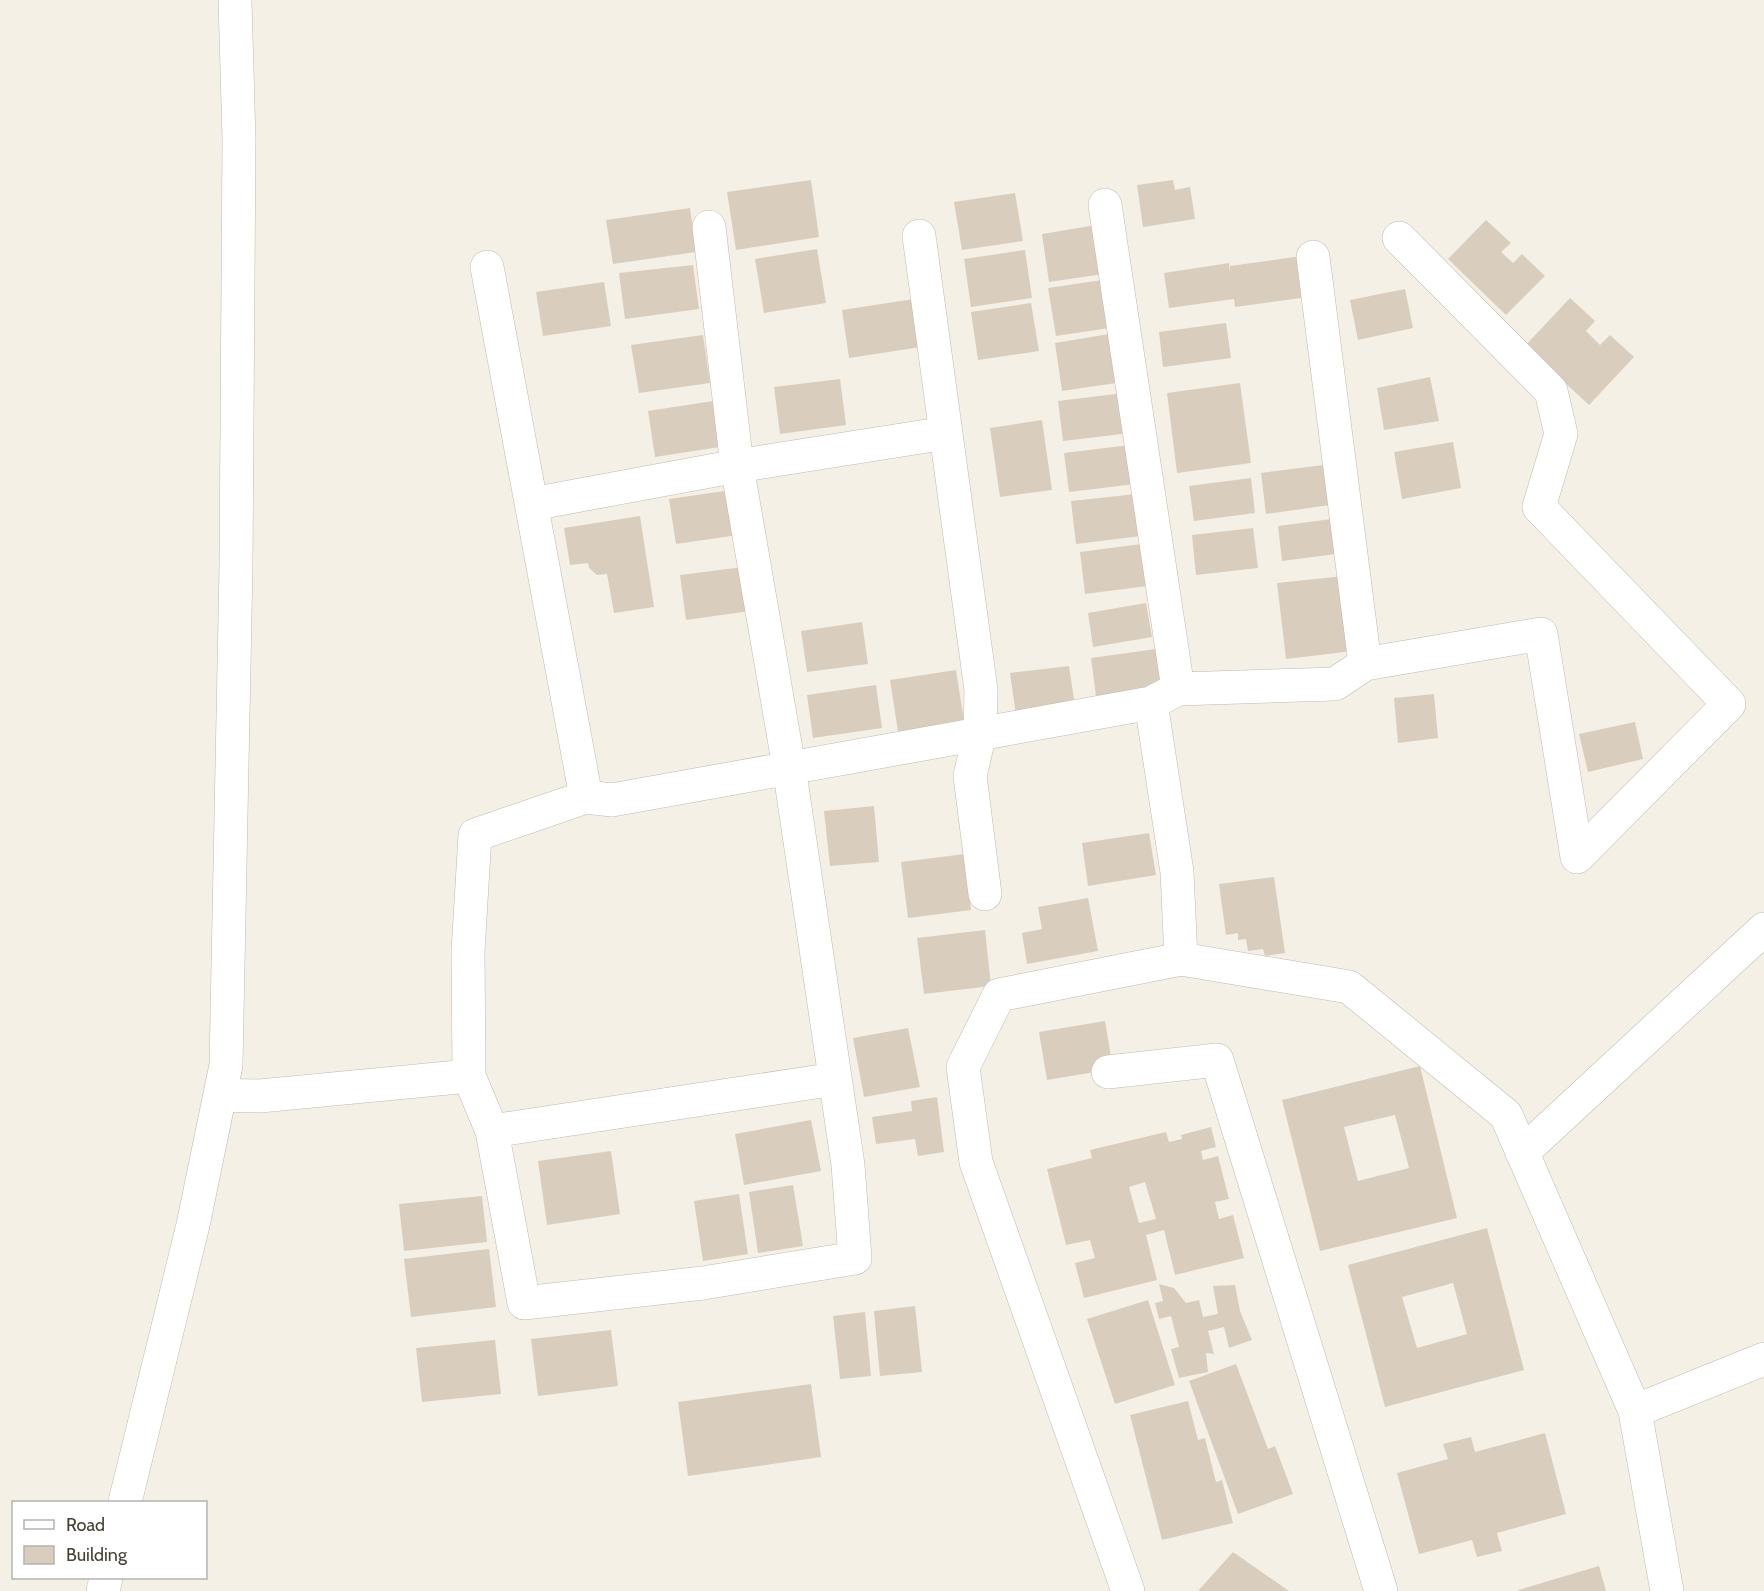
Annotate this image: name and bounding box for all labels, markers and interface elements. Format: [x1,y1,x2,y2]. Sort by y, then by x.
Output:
legend [12,1501,207,1579]
text: Road [66,1514,105,1536]
text: Building [66,1544,128,1566]

